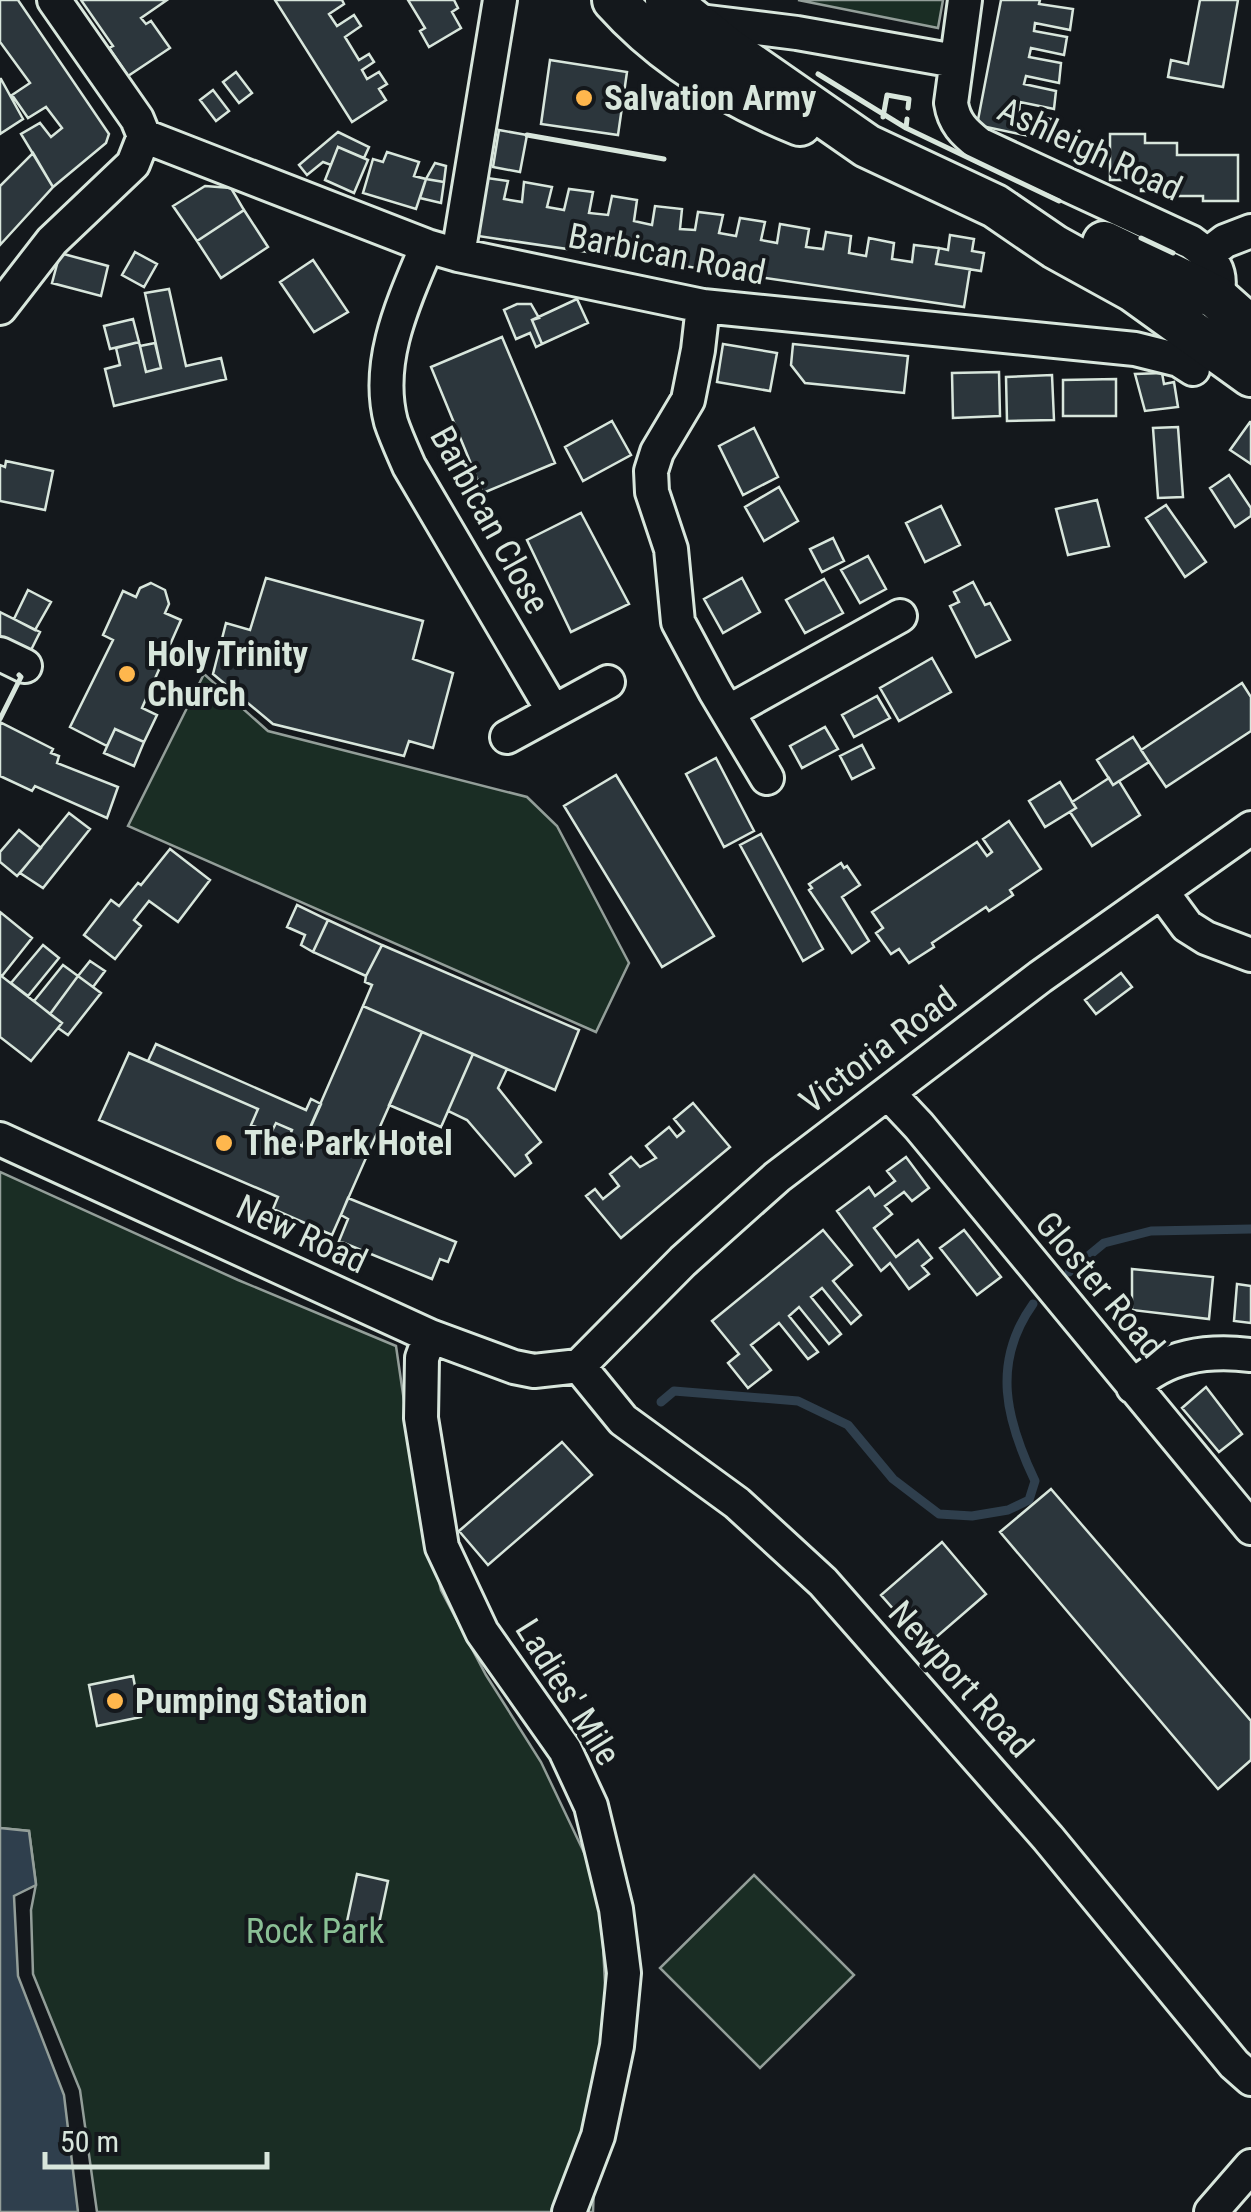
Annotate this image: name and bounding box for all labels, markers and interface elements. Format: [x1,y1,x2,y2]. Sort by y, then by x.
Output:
place label: Salvation Army [604,78,817,119]
marker: Salvation Army [573,87,595,109]
street label: Ashleigh Road [991,89,1188,210]
street label: Barbican Road [565,215,769,294]
street label: Barbican Close [421,420,558,621]
place label: Holy Trinity Church [147,634,308,715]
marker: Holy Trinity Church [116,663,138,685]
street label: Victoria Road [792,978,965,1122]
place label: The Park Hotel [244,1123,453,1164]
marker: The Park Hotel [213,1132,235,1154]
street label: New Road [230,1186,374,1282]
street label: Gloster Road [1027,1204,1173,1367]
street label: Newport Road [880,1593,1041,1766]
street label: Ladies' Mile [507,1612,628,1773]
place label: Pumping Station [135,1681,367,1722]
marker: Pumping Station [104,1690,126,1712]
park label: Rock Park [246,1911,384,1952]
scale bar [45,2107,268,2169]
text: 50 m [60,2124,119,2159]

